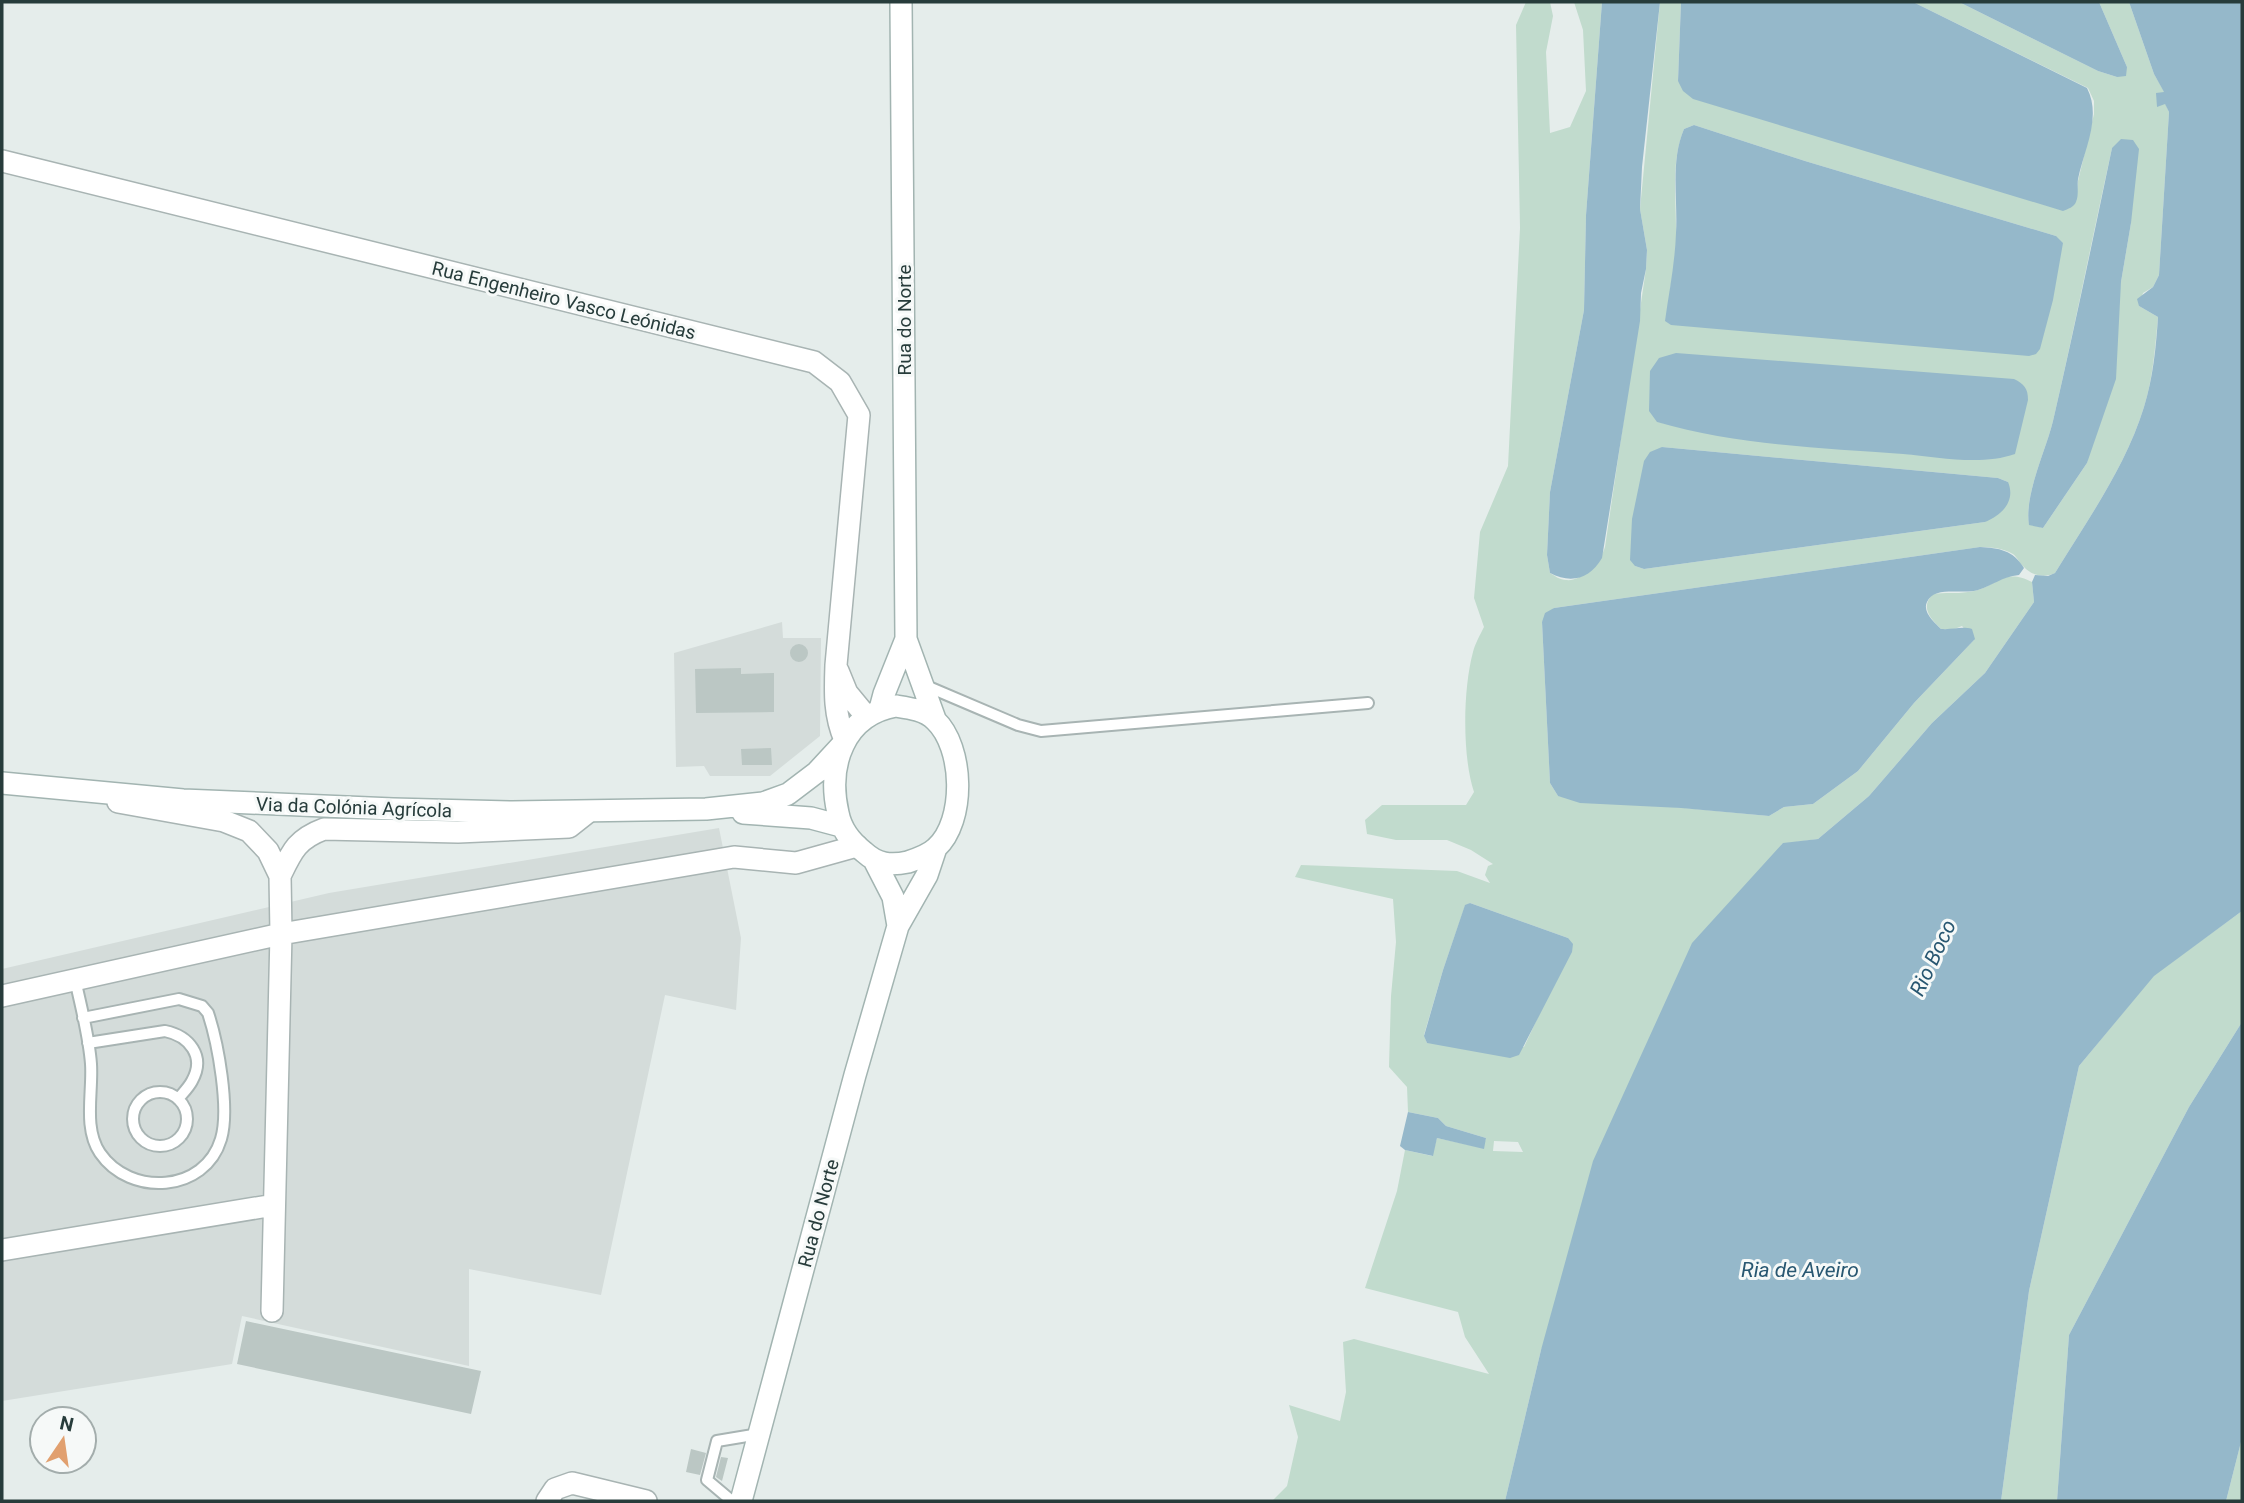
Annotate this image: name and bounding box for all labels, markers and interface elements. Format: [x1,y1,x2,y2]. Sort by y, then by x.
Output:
street label: Rua Engenheiro Vasco Leónidas [430,257,698,344]
street label: Rua do Norte [893,264,916,376]
street label: Via da Colónia Agrícola [255,793,452,822]
water label: Rio Boco [1905,916,1961,1000]
street label: Rua do Norte [793,1157,844,1270]
water label: Ria de Aveiro [1741,1258,1859,1282]
north arrow [28,1405,98,1475]
text: N [58,1411,76,1437]

